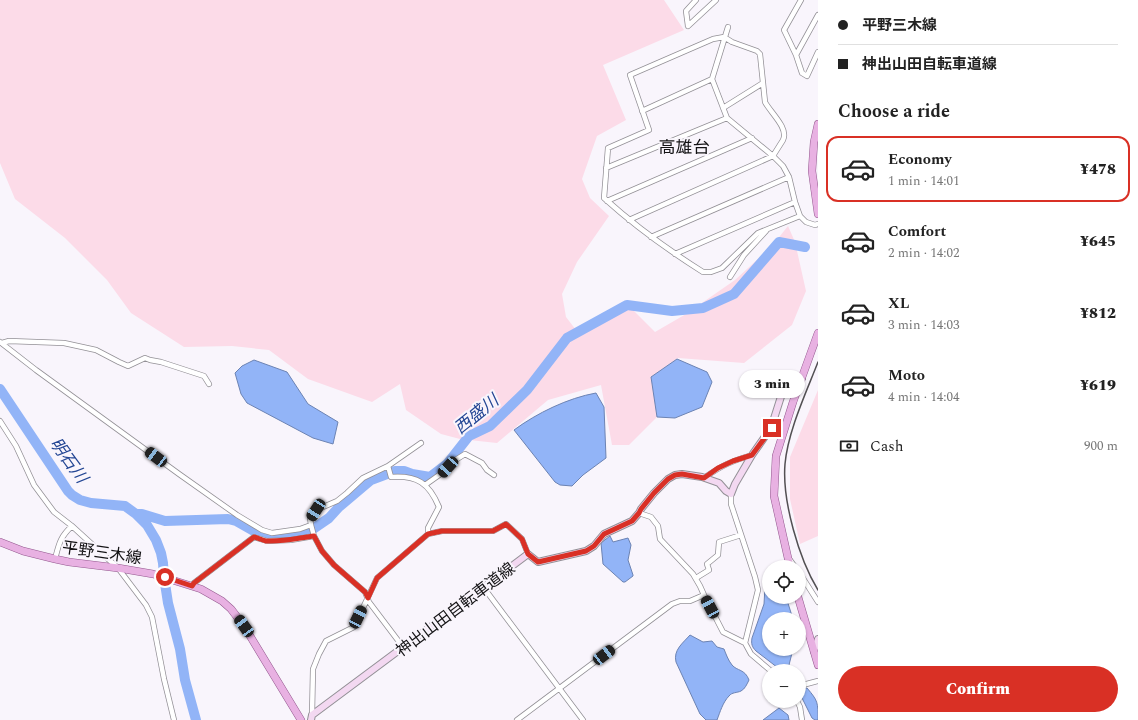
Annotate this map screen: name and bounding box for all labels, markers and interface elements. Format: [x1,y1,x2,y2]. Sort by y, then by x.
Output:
text: 平野三木線 [862,14,937,37]
text: 神出山田自転車道線 [862,53,997,76]
text: Choose a ride [838,98,950,125]
district label: 高雄台 [659,135,710,161]
text: Economy [888,148,952,171]
icon: car [840,151,876,187]
text: ¥478 [1080,158,1116,181]
text: 1 min · 14:01 [888,171,960,191]
text: Comfort [888,220,946,243]
icon: car [840,223,876,259]
text: ¥645 [1080,230,1116,253]
text: 2 min · 14:02 [888,243,960,263]
text: XL [888,292,909,315]
icon: car [840,295,876,331]
text: ¥812 [1080,302,1116,325]
text: 3 min · 14:03 [888,315,960,335]
text: Moto [888,364,925,387]
icon: car [840,367,876,403]
callout: 3 min [739,370,805,398]
text: 3 min [754,374,790,394]
text: ¥619 [1080,374,1116,397]
water label: 西盛川 [449,387,506,441]
text: 4 min · 14:04 [888,387,960,407]
route end [763,419,781,437]
water label: 明石川 [43,432,95,490]
icon: cash [838,435,860,457]
text: Cash [870,435,903,458]
text: 900 m [1084,436,1118,456]
car [143,445,169,469]
car [436,454,460,480]
car [304,497,328,523]
street label: 平野三木線 [61,536,143,570]
street label: 神出山田自転車道線 [391,557,520,663]
map controls [762,560,806,708]
button: locate [762,560,806,604]
route start [156,568,174,586]
car [699,594,721,620]
car [347,604,369,630]
button: + [762,612,806,656]
car [232,613,256,639]
car [591,643,617,667]
button: − [762,664,806,708]
button: Confirm [838,666,1118,712]

